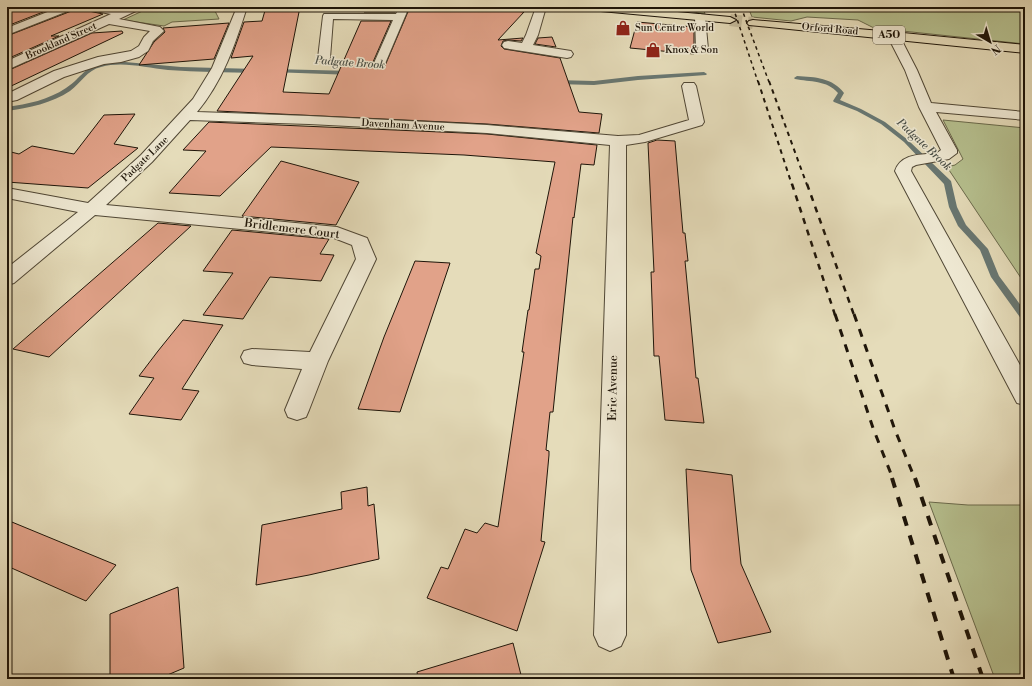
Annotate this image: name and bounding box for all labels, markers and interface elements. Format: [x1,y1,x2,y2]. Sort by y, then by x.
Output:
shop icon: Sun Centre World [614,19,632,37]
street label: Brookland Street [23,20,99,62]
street label: Orford Road [801,21,859,37]
place label: Sun Centre World [635,22,714,34]
north arrow [970,22,1010,62]
road number: A50 [873,26,905,44]
shop icon: Knox & Son [644,41,662,59]
text: N [988,41,1003,57]
place label: Knox & Son [665,44,718,56]
water label: Padgate Brook [314,54,386,72]
water label: Padgate Brook [893,115,955,174]
street label: Davenham Avenue [361,117,445,133]
street label: Padgate Lane [119,134,171,184]
street label: Bridlemere Court [242,216,341,242]
street label: Eric Avenue [605,355,621,421]

